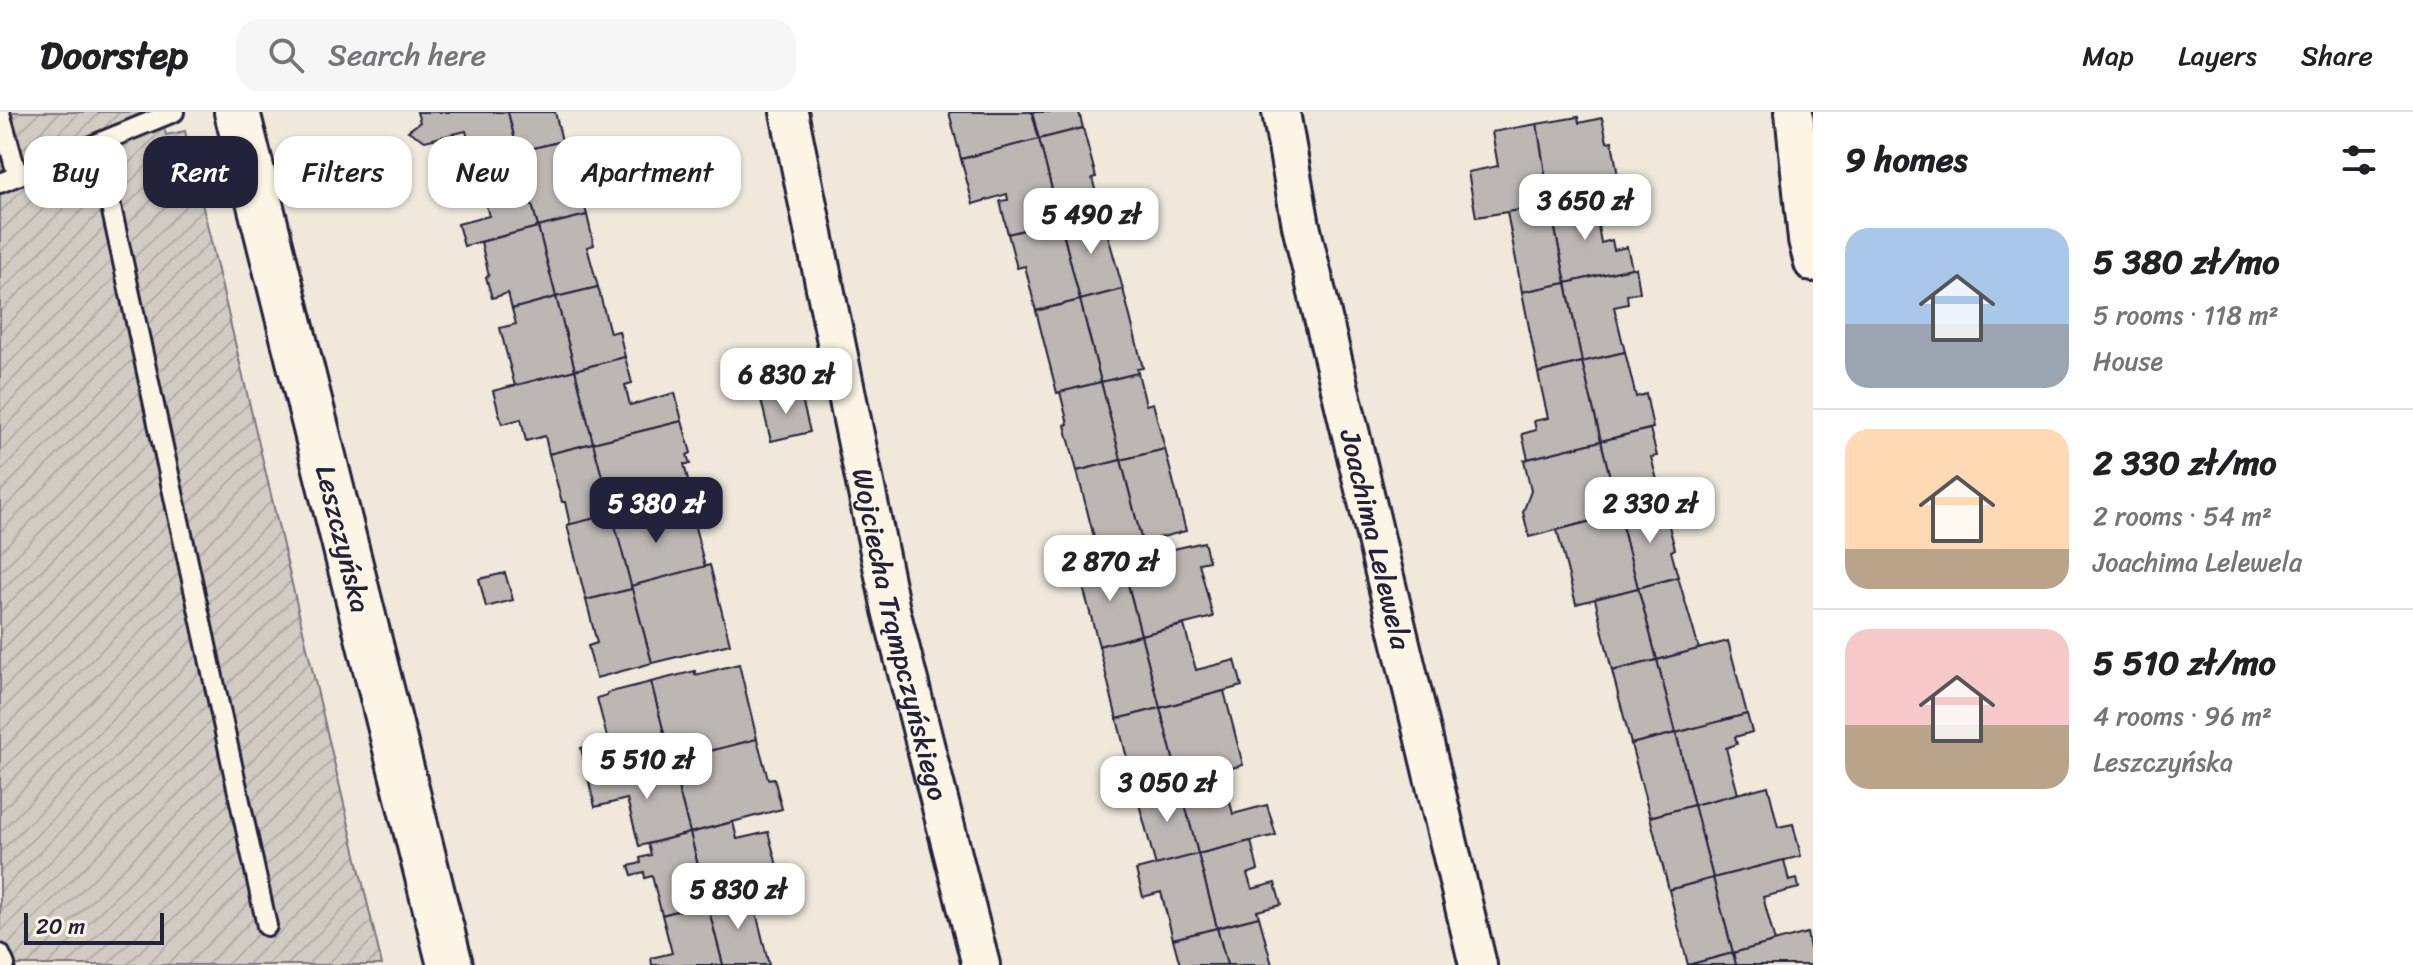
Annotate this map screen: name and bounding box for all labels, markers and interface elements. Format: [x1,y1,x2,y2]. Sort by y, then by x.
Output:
search box [236,19,796,91]
text: Doorstep [40,22,188,89]
text: Search here [328,28,486,82]
text: Map [2082,31,2134,80]
text: Layers [2178,31,2257,80]
text: Share [2301,31,2373,80]
icon: search [264,33,308,77]
text: 9 homes [1845,130,1967,190]
chip: Buy [24,136,127,208]
chip: Rent [143,136,258,208]
chip: Filters [274,136,412,208]
chip: New [428,136,537,208]
chip: Apartment [553,136,741,208]
icon: filters [2337,138,2381,182]
pin: 3 650 zł [1502,174,1668,242]
text: 3 650 zł [1537,177,1633,223]
pin: 5 490 zł [1008,188,1174,256]
text: 5 490 zł [1042,191,1140,237]
text: 5 380 zł/mo [2093,232,2280,292]
icon: home [1909,260,2005,356]
text: 5 rooms · 118 m² [2093,292,2279,338]
text: House [2093,338,2163,384]
pin: 6 830 zł [703,348,869,416]
text: 6 830 zł [738,351,834,397]
street label: Joachima Lelewela [1325,423,1426,656]
text: 2 330 zł/mo [2093,433,2277,493]
street label: Leszczyńska [301,460,385,618]
icon: home [1909,461,2005,557]
street label: Wojciecha Trąmpczyńskiego [838,464,962,806]
pin: 5 380 zł [573,477,739,545]
pin: 2 330 zł [1567,477,1733,545]
text: 5 380 zł [608,480,704,526]
text: 2 330 zł [1603,480,1697,526]
text: 2 rooms · 54 m² [2093,493,2272,539]
pin: 2 870 zł [1027,535,1193,603]
text: 2 870 zł [1062,538,1158,584]
text: Joachima Lelewela [2093,539,2302,585]
text: 5 510 zł/mo [2093,633,2276,693]
icon: home [1909,661,2005,757]
text: 4 rooms · 96 m² [2093,693,2272,739]
pin: 5 510 zł [564,733,730,801]
text: 5 510 zł [600,736,694,782]
text: Leszczyńska [2093,739,2233,785]
pin: 3 050 zł [1084,756,1250,824]
text: 3 050 zł [1118,759,1216,805]
pin: 5 830 zł [655,863,821,931]
text: 5 830 zł [690,866,786,912]
text: 20 m [36,907,85,946]
scale bar [24,909,164,945]

